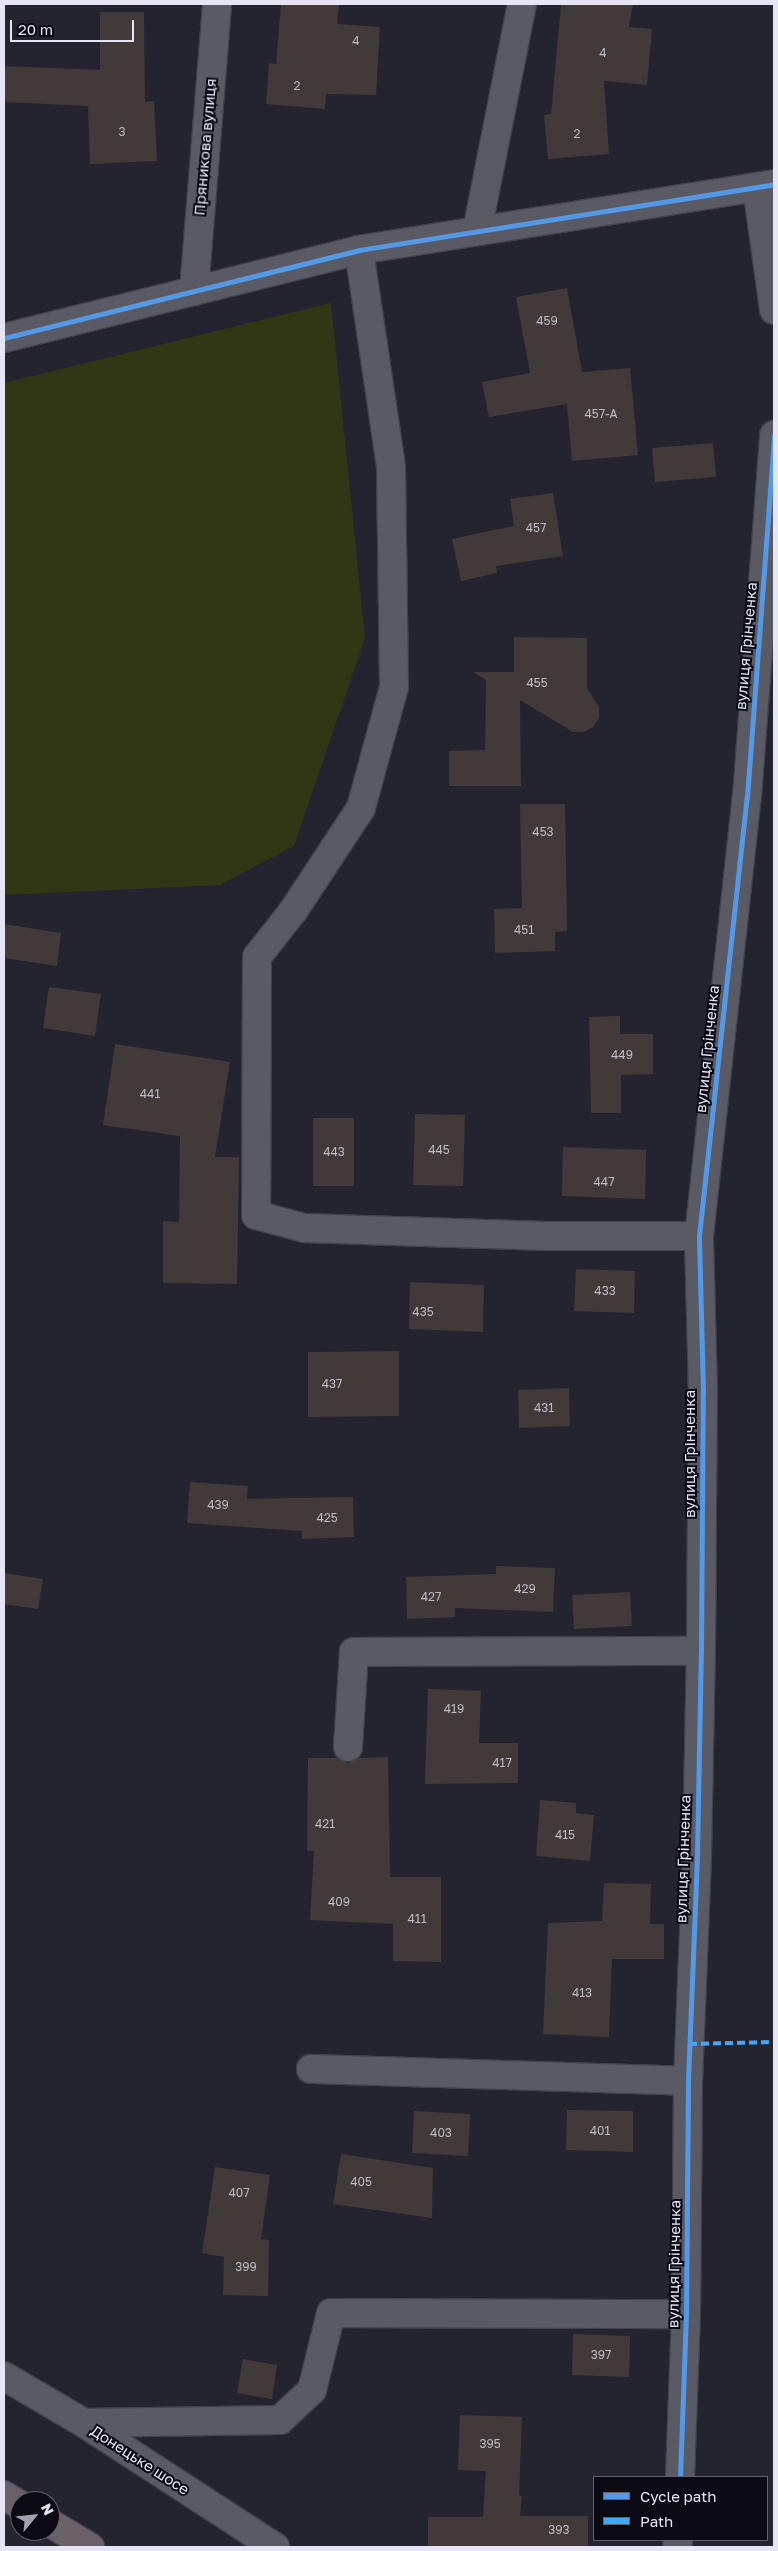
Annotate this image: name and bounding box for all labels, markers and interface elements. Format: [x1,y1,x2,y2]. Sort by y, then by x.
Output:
scale bar [12,10,136,42]
text: 20 m [18,20,53,38]
house number: 4 [352,34,360,48]
house number: 4 [599,46,607,60]
street label: Пряникова вулиця [190,78,220,216]
house number: 2 [294,79,300,93]
house number: 3 [118,125,126,139]
house number: 2 [574,127,580,141]
house number: 459 [536,314,558,328]
house number: 457-А [584,407,618,421]
house number: 457 [526,521,546,535]
street label: вулиця Грінченка [731,581,761,711]
house number: 455 [526,676,548,690]
house number: 453 [532,825,554,839]
house number: 451 [514,923,534,937]
street label: вулиця Грінченка [691,984,723,1114]
house number: 449 [611,1048,633,1062]
house number: 441 [140,1087,160,1101]
house number: 445 [428,1143,450,1157]
house number: 443 [323,1145,345,1159]
house number: 447 [594,1175,614,1189]
house number: 433 [594,1284,616,1298]
house number: 435 [412,1305,434,1319]
house number: 437 [322,1377,342,1391]
street label: вулиця Грінченка [681,1390,699,1518]
house number: 431 [534,1401,554,1415]
house number: 439 [207,1498,229,1512]
house number: 425 [316,1511,338,1525]
house number: 429 [514,1582,536,1596]
house number: 427 [421,1590,441,1604]
house number: 419 [444,1702,464,1716]
house number: 417 [492,1756,512,1770]
street label: вулиця Грінченка [672,1795,694,1923]
house number: 421 [315,1817,335,1831]
house number: 415 [555,1828,575,1842]
house number: 409 [328,1895,350,1909]
house number: 411 [408,1912,426,1926]
house number: 413 [572,1986,592,2000]
house number: 401 [590,2124,610,2138]
house number: 403 [430,2126,452,2140]
house number: 405 [350,2175,372,2189]
house number: 407 [228,2186,250,2200]
street label: вулиця Грінченка [664,2200,684,2328]
house number: 399 [235,2260,257,2274]
house number: 397 [591,2348,611,2362]
street label: Донецьке шосе [87,2422,193,2498]
house number: 395 [479,2437,501,2451]
legend [593,2476,768,2541]
text: Cycle path [640,2487,716,2505]
north arrow [10,2491,60,2541]
text: N [38,2500,58,2518]
text: Path [640,2512,673,2530]
house number: 393 [548,2523,570,2537]

